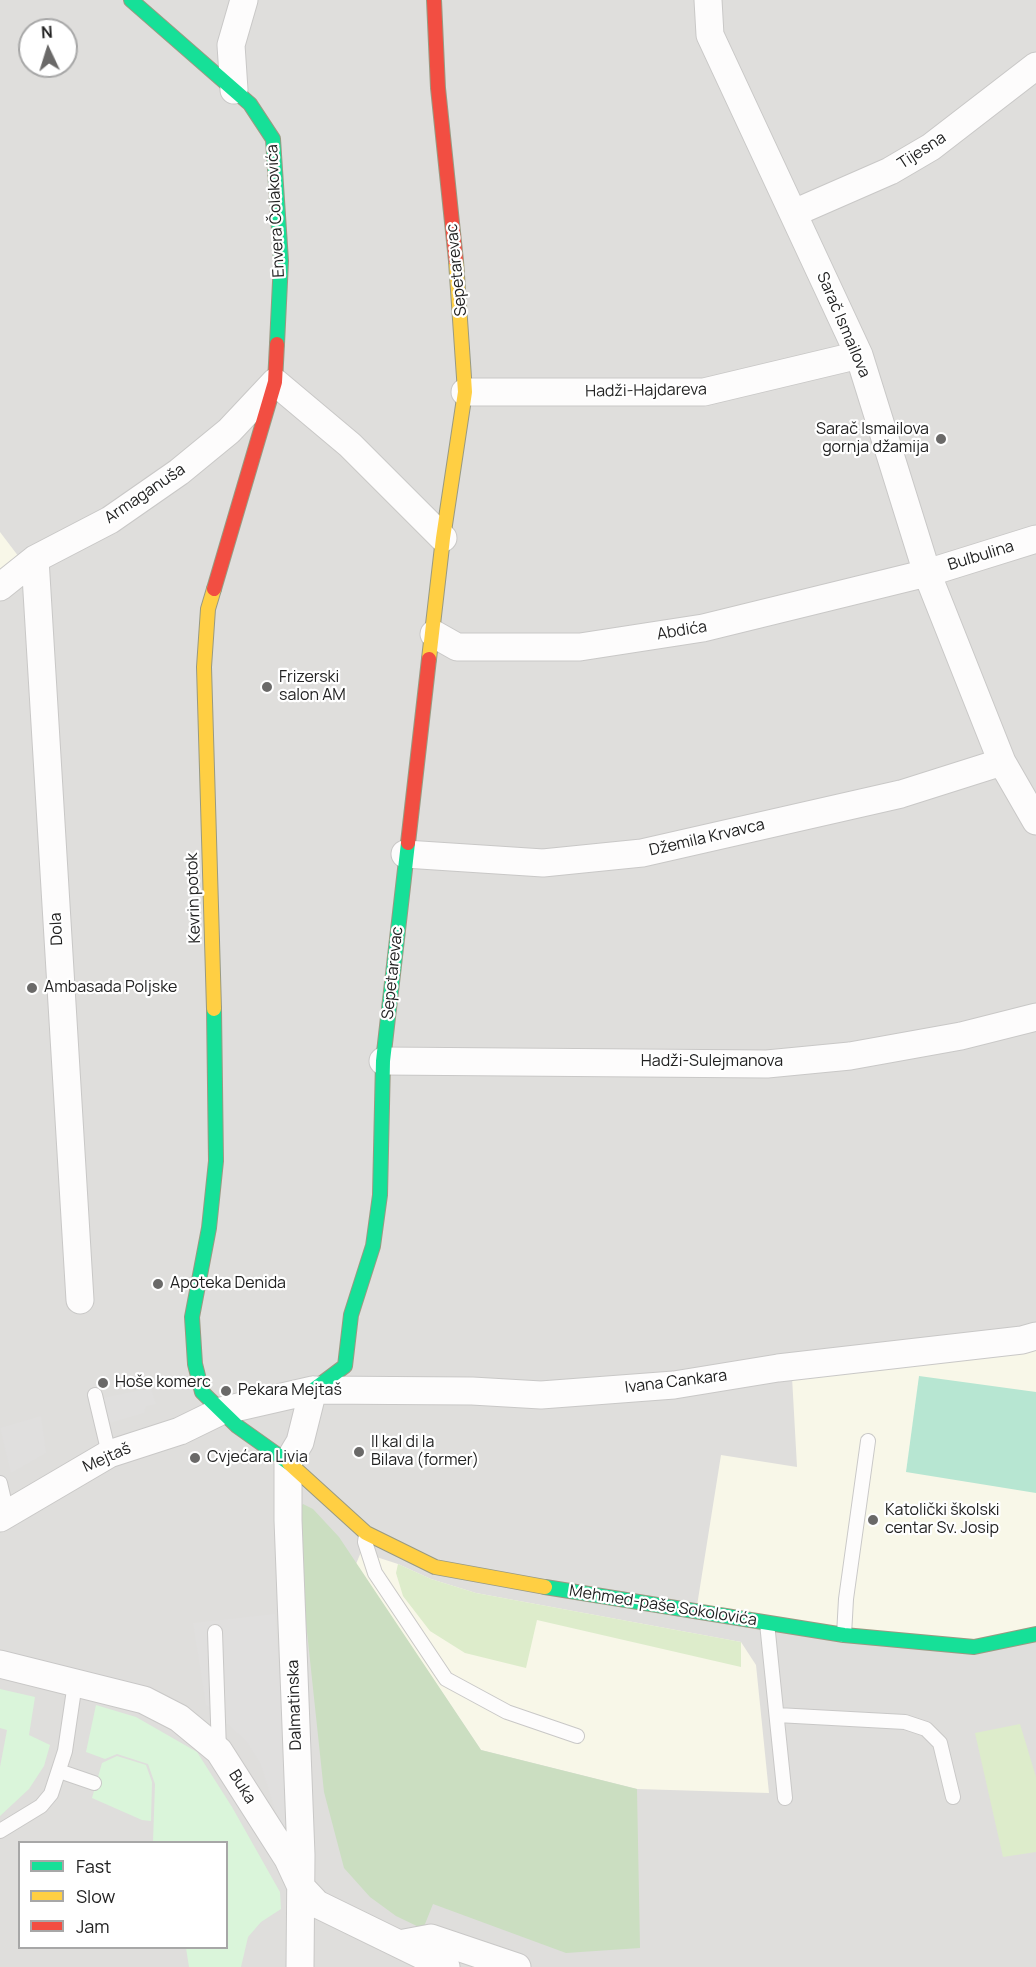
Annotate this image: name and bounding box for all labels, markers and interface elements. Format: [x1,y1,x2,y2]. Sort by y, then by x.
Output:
north arrow [18,18,78,78]
text: N [40,21,53,43]
street label: Tijesna [894,128,950,174]
street label: Envera Čolakovića [263,144,289,278]
street label: Sepetarevac [443,223,471,317]
street label: Sarač Ismailova [812,269,874,381]
street label: Hadži-Hajdareva [585,380,707,402]
place label: Sarač Ismailova gornja džamija [816,420,929,458]
marker: Sarač Ismailova gornja džamija [934,432,948,446]
street label: Armaganuša [101,460,189,528]
street label: Bulbulina [946,537,1016,575]
street label: Abdića [656,618,708,644]
place label: Frizerski salon AM [279,668,346,706]
marker: Frizerski salon AM [260,680,274,694]
street label: Džemila Krvavca [647,815,767,861]
street label: Kevrin potok [183,852,205,944]
street label: Dola [47,912,67,946]
street label: Sepetarevac [379,926,407,1020]
place label: Ambasada Poljske [44,978,177,998]
marker: Ambasada Poljske [25,981,39,995]
street label: Hadži-Sulejmanova [641,1052,783,1072]
place label: Apoteka Denida [170,1274,286,1294]
marker: Apoteka Denida [151,1277,165,1291]
street label: Ivana Cankara [624,1366,728,1398]
place label: Hoše komerc [115,1373,211,1393]
marker: Hoše komerc [96,1376,110,1390]
place label: Pekara Mejtaš [238,1381,342,1401]
marker: Pekara Mejtaš [219,1384,233,1398]
place label: Il kal di la Bilava (former) [371,1433,479,1471]
street label: Mejtaš [80,1439,134,1477]
marker: Il kal di la Bilava (former) [352,1445,366,1459]
place label: Cvjećara Livia [207,1448,308,1468]
marker: Cvjećara Livia [188,1451,202,1465]
place label: Katolički školski centar Sv. Josip [885,1501,1000,1539]
marker: Katolički školski centar Sv. Josip [866,1513,880,1527]
street label: Mehmed-paše Sokolovića [568,1582,758,1630]
street label: Dalmatinska [284,1659,306,1751]
street label: Buka [224,1767,260,1807]
legend [18,1841,228,1949]
text: Fast [76,1854,111,1878]
text: Slow [76,1884,115,1908]
text: Jam [76,1914,110,1938]

